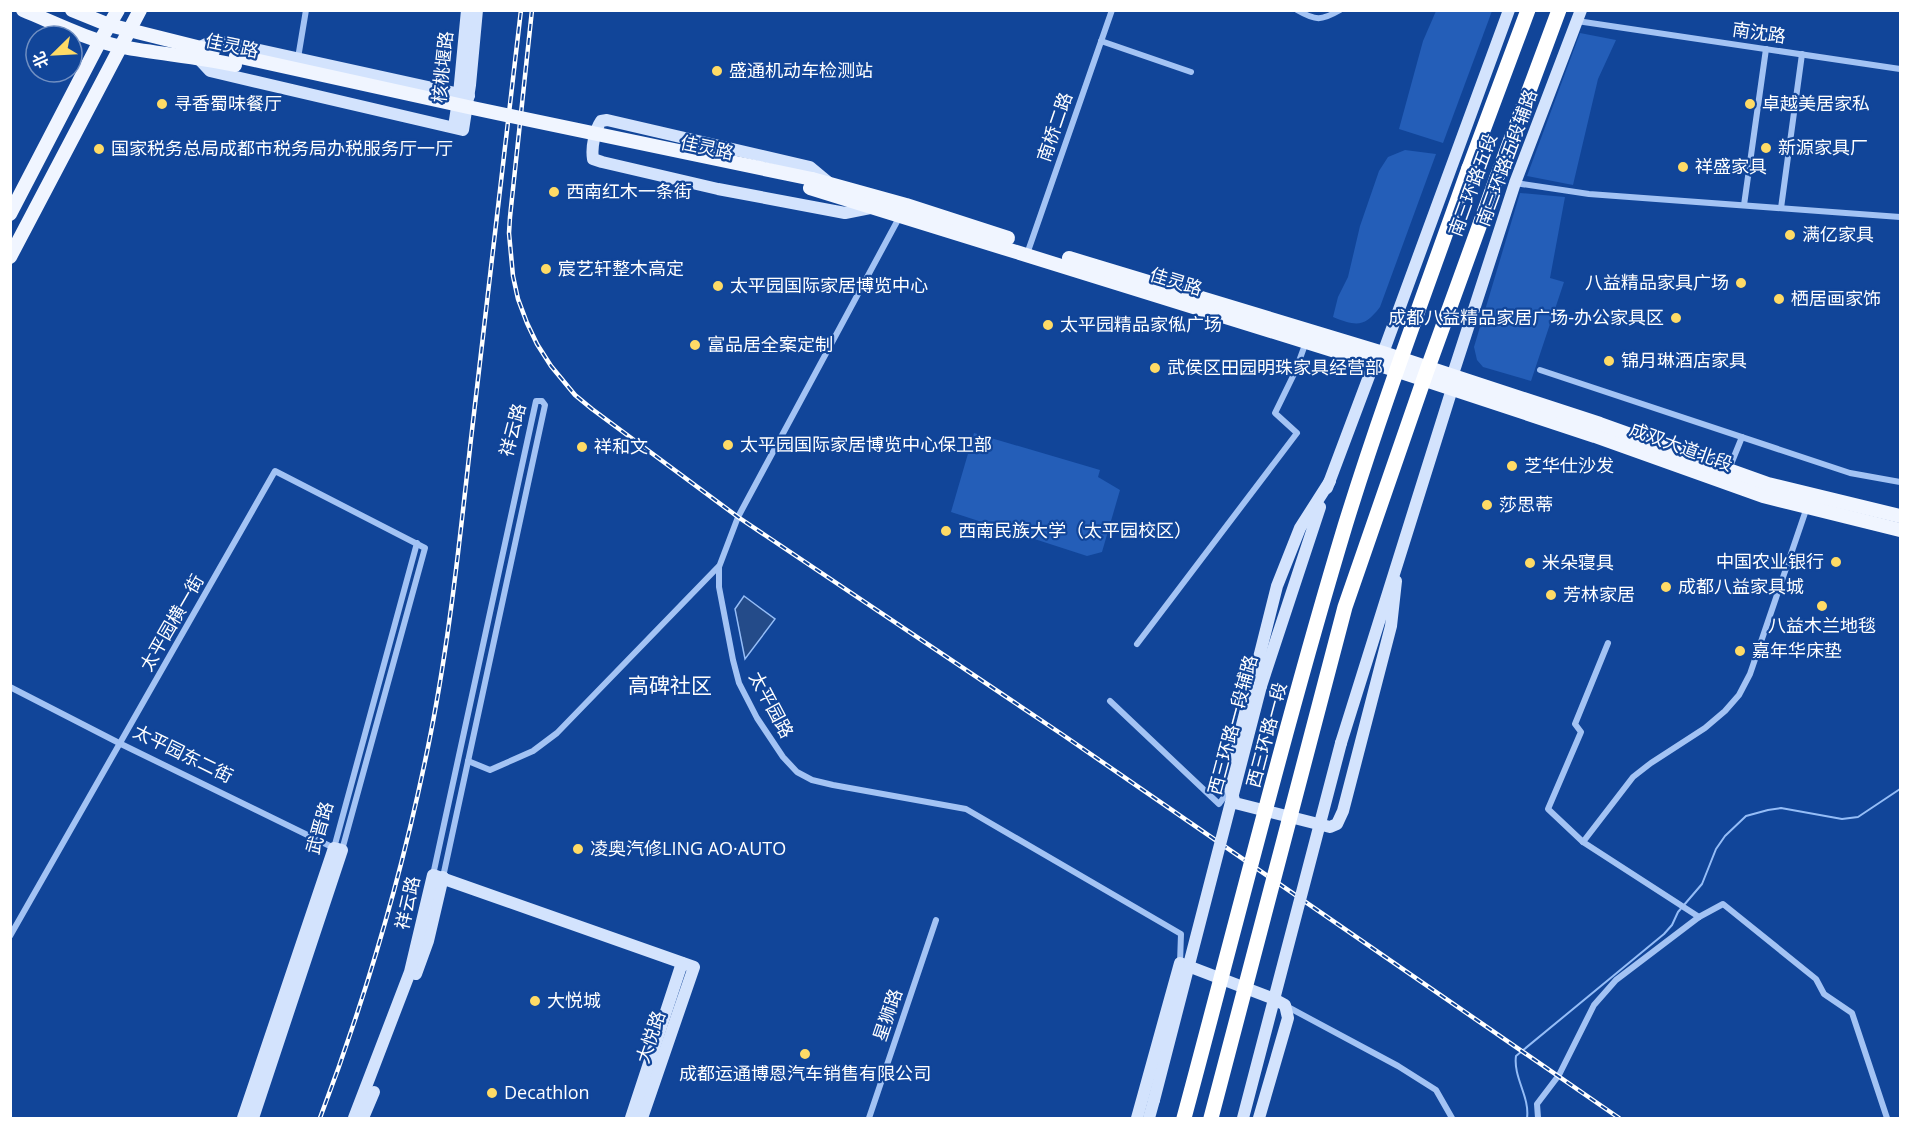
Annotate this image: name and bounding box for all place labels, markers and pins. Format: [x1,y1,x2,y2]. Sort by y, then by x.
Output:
place label: 盛通机动车检测站 [729,58,873,82]
marker: 盛通机动车检测站 [710,64,724,78]
place label: 寻香蜀味餐厅 [174,91,282,115]
place label: 卓越美居家私 [1762,91,1870,115]
marker: 寻香蜀味餐厅 [155,97,169,111]
marker: 卓越美居家私 [1743,97,1757,111]
place label: 新源家具厂 [1778,135,1868,159]
place label: 国家税务总局成都市税务局办税服务厅一厅 [111,136,453,160]
marker: 新源家具厂 [1759,141,1773,155]
marker: 国家税务总局成都市税务局办税服务厅一厅 [92,142,106,156]
place label: 祥盛家具 [1695,154,1767,178]
marker: 祥盛家具 [1676,160,1690,174]
place label: 西南红木一条街 [566,179,692,203]
marker: 西南红木一条街 [547,185,561,199]
place label: 满亿家具 [1802,222,1874,246]
marker: 满亿家具 [1783,228,1797,242]
place label: 宸艺轩整木高定 [558,256,684,280]
marker: 宸艺轩整木高定 [539,262,553,276]
place label: 八益精品家具广场 [1585,270,1729,294]
place label: 太平园国际家居博览中心 [730,273,928,297]
marker: 八益精品家具广场 [1734,276,1748,290]
marker: 太平园国际家居博览中心 [711,279,725,293]
place label: 栖居画家饰 [1791,286,1881,310]
marker: 栖居画家饰 [1772,292,1786,306]
place label: 成都八益精品家居广场-办公家具区 [1388,305,1664,329]
marker: 成都八益精品家居广场-办公家具区 [1669,311,1683,325]
place label: 太平园精品家俬广场 [1060,312,1222,336]
marker: 太平园精品家俬广场 [1041,318,1055,332]
place label: 富品居全案定制 [707,332,833,356]
marker: 富品居全案定制 [688,338,702,352]
place label: 锦月琳酒店家具 [1621,348,1747,372]
marker: 锦月琳酒店家具 [1602,354,1616,368]
place label: 武侯区田园明珠家具经营部 [1167,355,1383,379]
marker: 武侯区田园明珠家具经营部 [1148,361,1162,375]
place label: 太平园国际家居博览中心保卫部 [740,432,992,456]
place label: 祥和文 [594,434,648,458]
marker: 太平园国际家居博览中心保卫部 [721,438,735,452]
marker: 祥和文 [575,440,589,454]
place label: 芝华仕沙发 [1524,453,1614,477]
marker: 芝华仕沙发 [1505,459,1519,473]
place label: 莎思蒂 [1499,492,1553,516]
marker: 莎思蒂 [1480,498,1494,512]
place label: 西南民族大学（太平园校区） [958,518,1192,542]
marker: 西南民族大学（太平园校区） [939,524,953,538]
place label: 中国农业银行 [1716,549,1824,573]
place label: 米朵寝具 [1542,550,1614,574]
marker: 中国农业银行 [1829,555,1843,569]
marker: 米朵寝具 [1523,556,1537,570]
place label: 成都八益家具城 [1678,574,1804,598]
marker: 成都八益家具城 [1659,580,1673,594]
place label: 芳林家居 [1563,582,1635,606]
marker: 芳林家居 [1544,588,1558,602]
marker: 八益木兰地毯 [1815,599,1829,613]
place label: 八益木兰地毯 [1768,613,1876,637]
place label: 嘉年华床垫 [1752,638,1842,662]
marker: 嘉年华床垫 [1733,644,1747,658]
place label: 凌奥汽修LING AO·AUTO [590,836,786,860]
marker: 凌奥汽修LING AO·AUTO [571,842,585,856]
place label: 大悦城 [547,988,601,1012]
marker: 大悦城 [528,994,542,1008]
marker: 成都运通博恩汽车销售有限公司 [798,1047,812,1061]
place label: 成都运通博恩汽车销售有限公司 [679,1061,931,1085]
place label: Decathlon [504,1080,590,1104]
marker: Decathlon [485,1086,499,1100]

